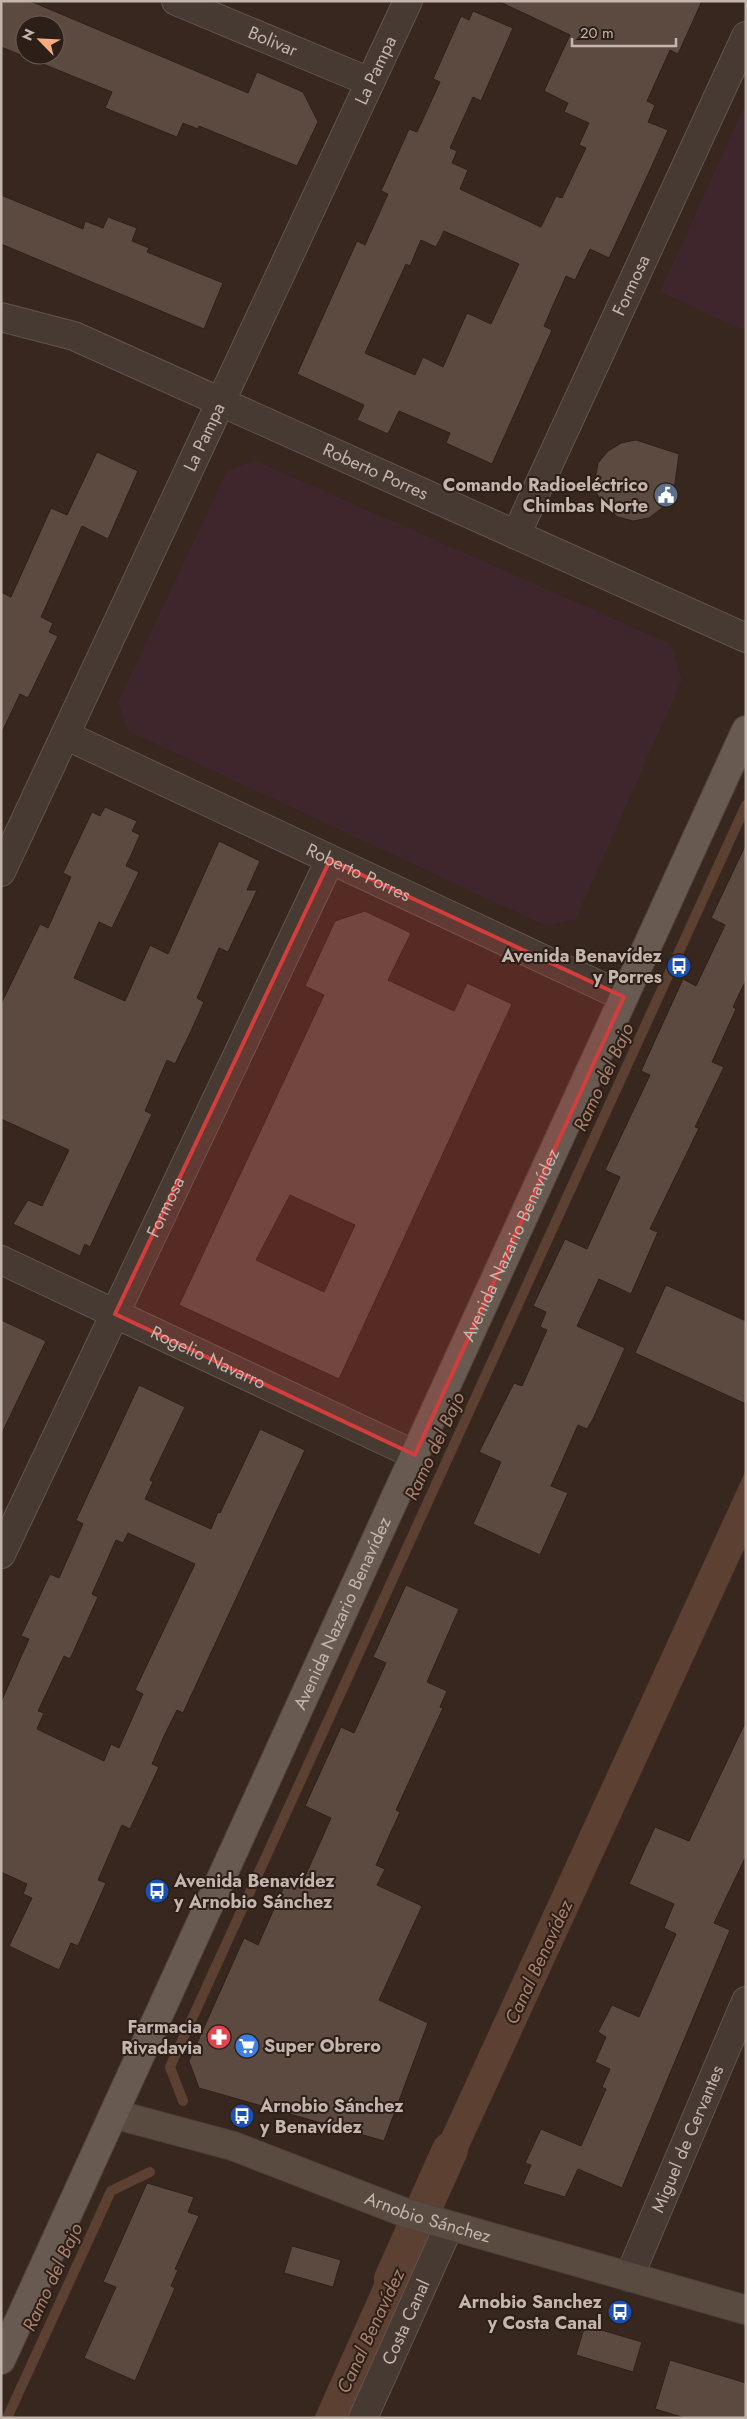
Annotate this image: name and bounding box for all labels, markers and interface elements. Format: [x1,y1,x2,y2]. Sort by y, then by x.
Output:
north arrow [15,15,65,65]
scale bar [572,15,676,47]
street label: Bolivar [244,20,302,64]
text: 20 m [580,22,614,44]
text: N [17,26,40,44]
street label: La Pampa [348,32,403,109]
street label: Formosa [606,251,656,320]
street label: La Pampa [177,398,231,476]
street label: Roberto Porres [319,436,432,507]
place label: Comando Radioeléctrico Chimbas Norte [443,472,648,519]
public building icon: Comando Radioeléctrico Chimbas Norte [653,482,679,508]
street label: Roberto Porres [302,837,415,908]
place label: Avenida Benavídez y Porres [500,943,663,990]
bus stop icon: Avenida Benavídez y Porres [666,953,692,979]
water label: Ramo del Bajo [567,1019,640,1136]
street label: Avenida Nazario Benavídez [455,1144,566,1346]
street label: Formosa [140,1172,191,1242]
street label: Rogelio Navarro [146,1319,270,1396]
water label: Ramo del Bajo [398,1388,471,1505]
street label: Avenida Nazario Benavídez [287,1512,398,1714]
place label: Avenida Benavídez y Arnobio Sánchez [173,1868,335,1915]
bus stop icon: Avenida Benavídez y Arnobio Sánchez [144,1878,170,1904]
water label: Canal Benavídez [498,1894,580,2029]
place label: Farmacia Rivadavia [121,2014,202,2061]
pharmacy icon: Farmacia Rivadavia [206,2024,232,2050]
supermarket icon: Super Obrero [234,2033,260,2059]
place label: Super Obrero [264,2033,381,2059]
street label: Miguel de Cervantes [645,2061,730,2217]
place label: Arnobio Sánchez y Benavídez [259,2093,404,2140]
bus stop icon: Arnobio Sánchez y Benavídez [229,2103,255,2129]
street label: Arnobio Sánchez [361,2185,495,2250]
water label: Ramo del Bajo [16,2219,89,2336]
water label: Canal Benavídez [330,2263,412,2398]
street label: Costa Canal [375,2275,436,2369]
place label: Arnobio Sanchez y Costa Canal [457,2289,603,2336]
bus stop icon: Arnobio Sanchez y Costa Canal [607,2299,633,2325]

